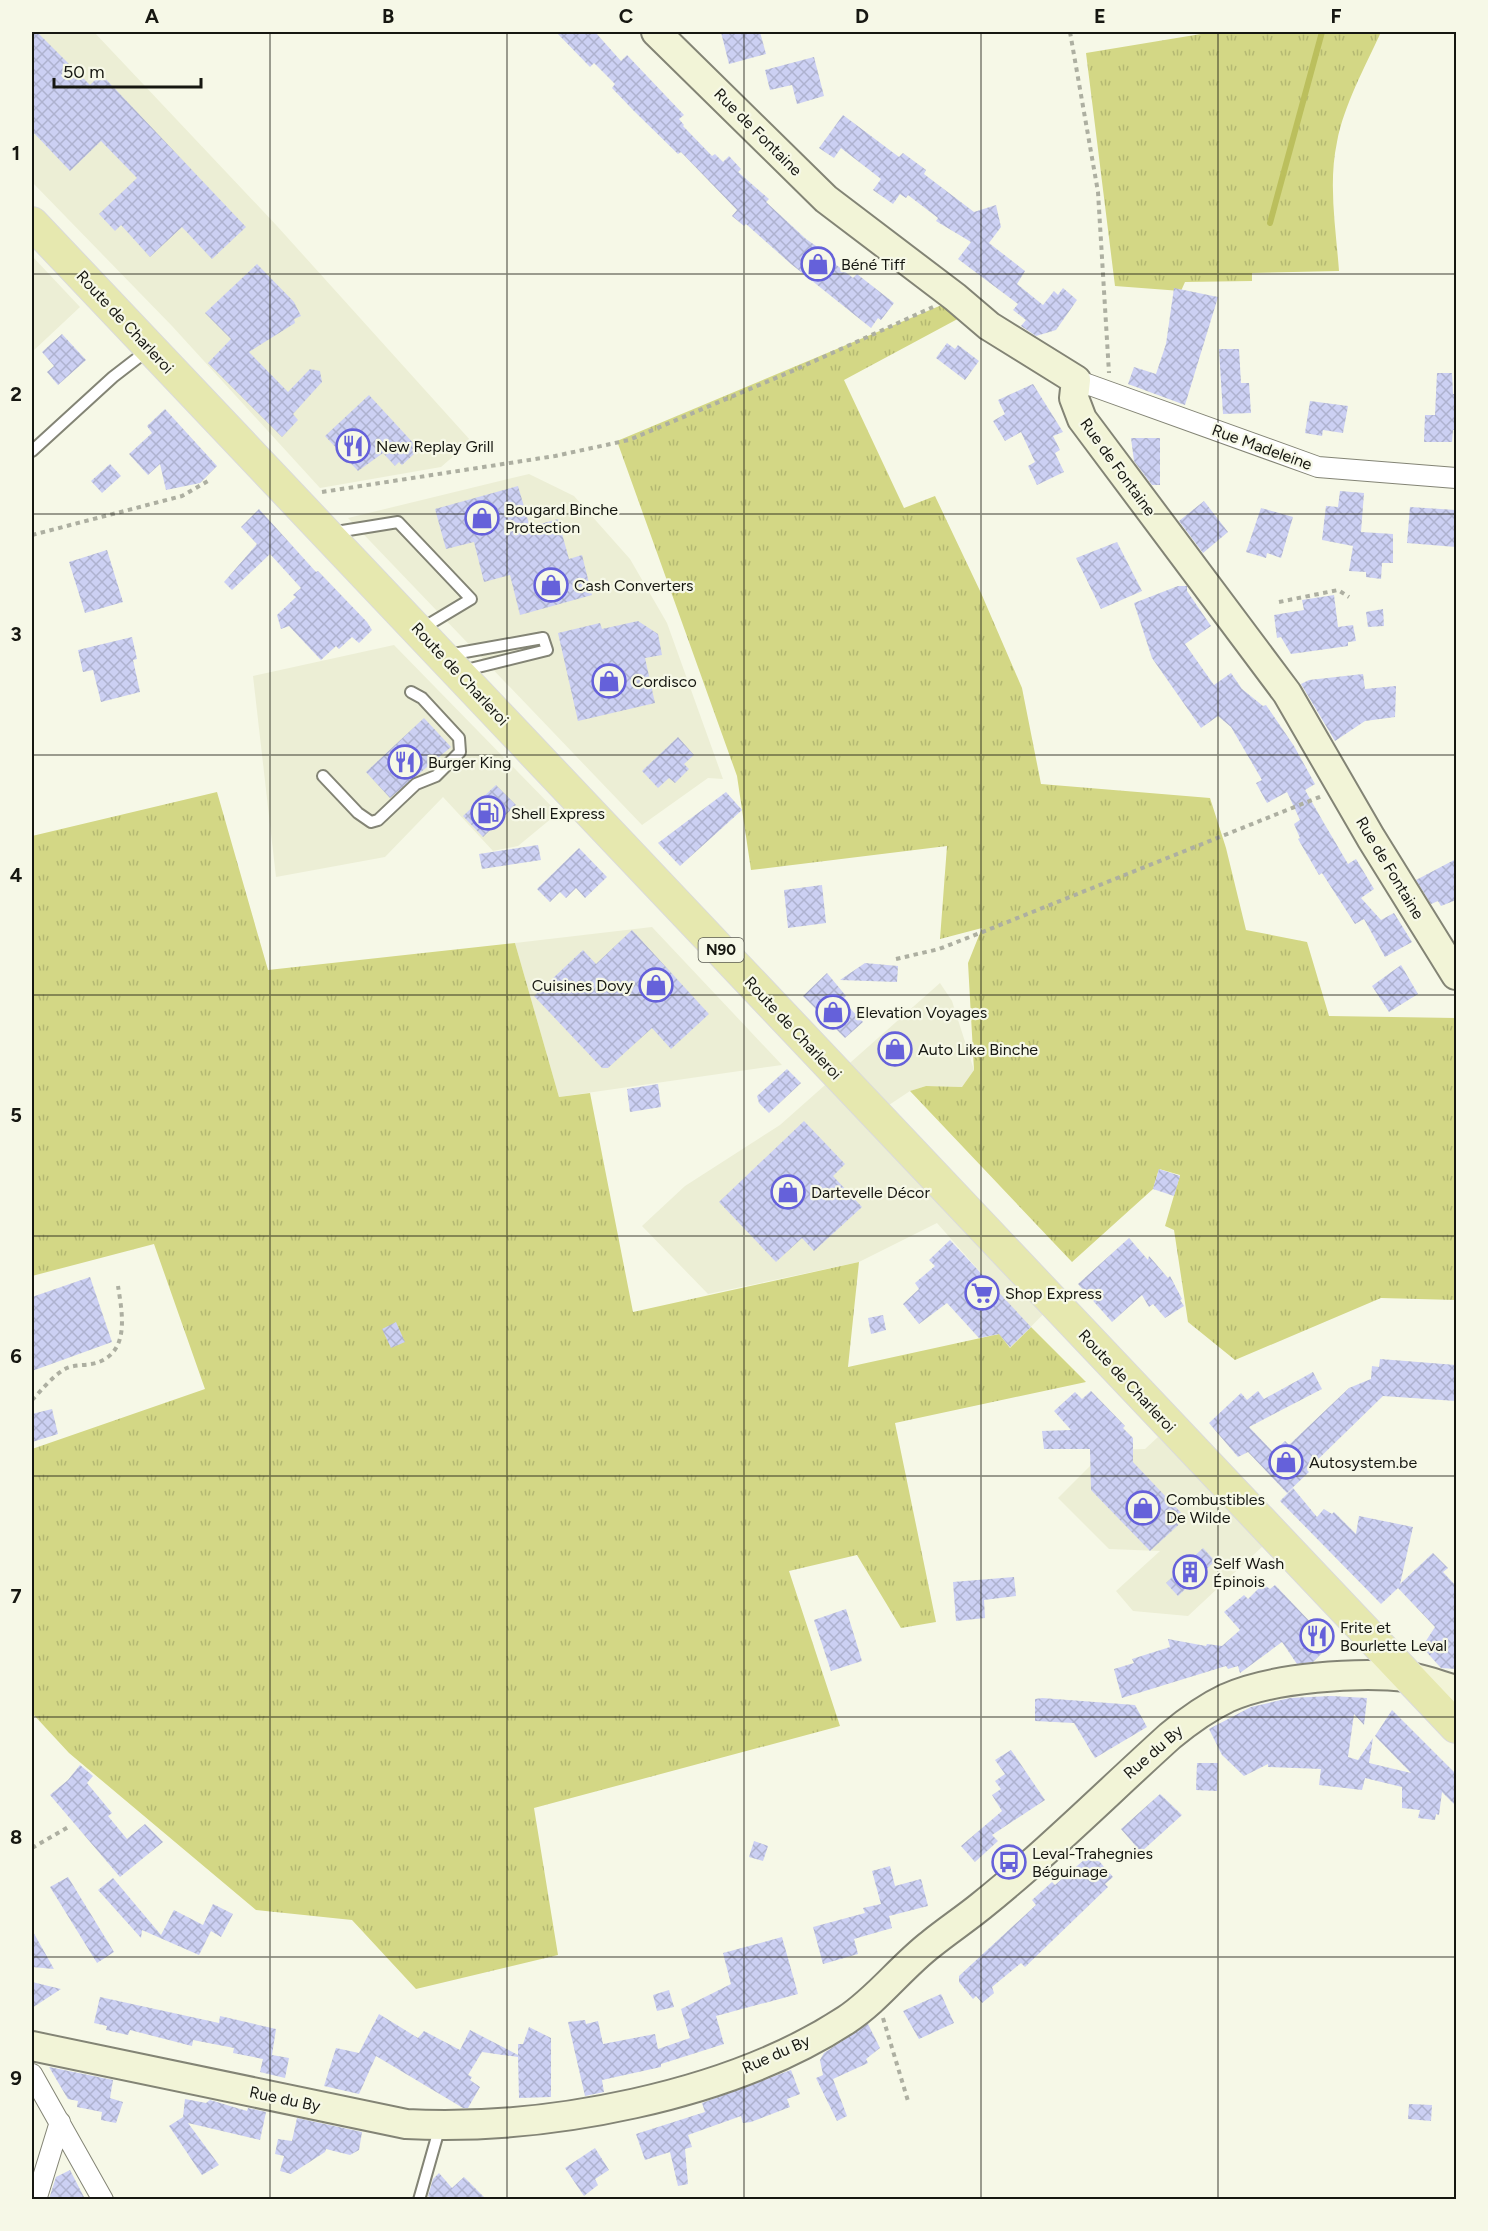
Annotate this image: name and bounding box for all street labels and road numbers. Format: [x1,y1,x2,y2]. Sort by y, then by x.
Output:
street label: Rue de Fontaine [710,84,806,180]
street label: Route de Charleroi [72,267,178,377]
street label: Rue de Fontaine [1076,414,1160,520]
street label: Rue Madeleine [1209,420,1315,474]
street label: Route de Charleroi [407,619,513,729]
street label: Rue de Fontaine [1352,813,1428,923]
road number: N90 [698,938,744,962]
street label: Route de Charleroi [740,973,846,1083]
street label: Route de Charleroi [1074,1326,1180,1436]
street label: Rue du By [1120,1721,1187,1783]
street label: Rue du By [739,2030,813,2077]
street label: Rue du By [248,2082,323,2116]

